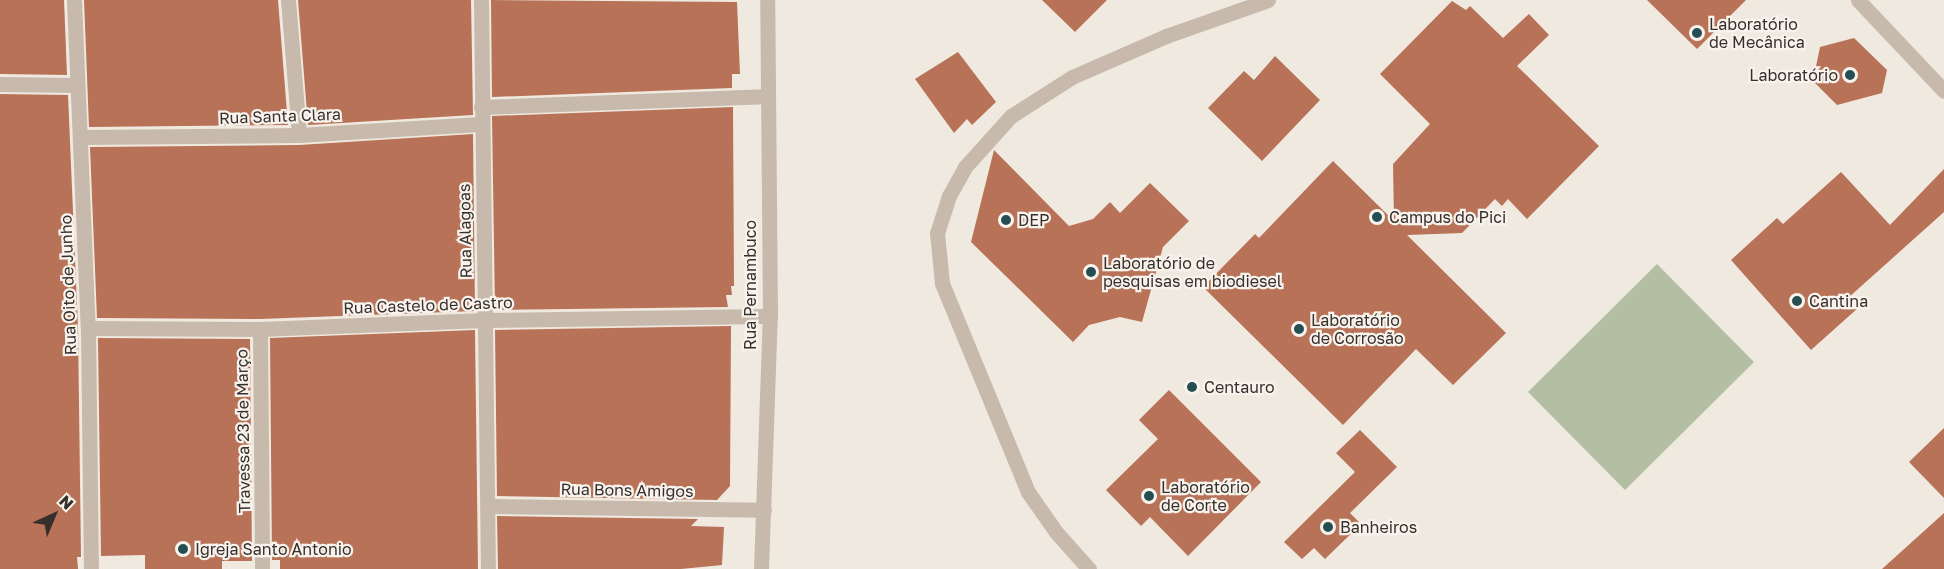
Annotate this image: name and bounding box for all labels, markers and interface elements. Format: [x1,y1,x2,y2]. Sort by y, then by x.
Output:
place label: Laboratório de Mecânica [1709,14,1805,52]
marker: Laboratório de Mecânica [1690,26,1704,40]
place label: Laboratório [1749,65,1838,85]
marker: Laboratório [1843,68,1857,82]
street label: Rua Santa Clara [219,104,341,128]
street label: Rua Alagoas [455,183,475,279]
place label: Campus do Pici [1389,207,1506,227]
place label: DEP [1018,210,1049,230]
marker: Campus do Pici [1370,210,1384,224]
marker: DEP [999,213,1013,227]
street label: Rua Oito de Junho [56,215,80,355]
street label: Rua Pernambuco [740,220,760,350]
place label: Laboratório de pesquisas em biodiesel [1103,253,1282,291]
marker: Laboratório de pesquisas em biodiesel [1084,265,1098,279]
place label: Cantina [1809,291,1868,311]
street label: Rua Castelo de Castro [343,292,513,318]
marker: Cantina [1790,294,1804,308]
place label: Laboratório de Corrosão [1311,310,1404,348]
marker: Laboratório de Corrosão [1292,322,1306,336]
street label: Travessa 23 de Março [232,349,254,513]
place label: Centauro [1204,377,1275,397]
marker: Centauro [1185,380,1199,394]
place label: Laboratório de Corte [1161,477,1250,515]
street label: Rua Bons Amigos [560,479,694,501]
north arrow [24,485,84,545]
marker: Laboratório de Corte [1142,489,1156,503]
text: N [55,491,78,513]
place label: Banheiros [1340,517,1417,537]
marker: Banheiros [1321,520,1335,534]
place label: Igreja Santo Antonio [195,539,352,559]
marker: Igreja Santo Antonio [176,542,190,556]

